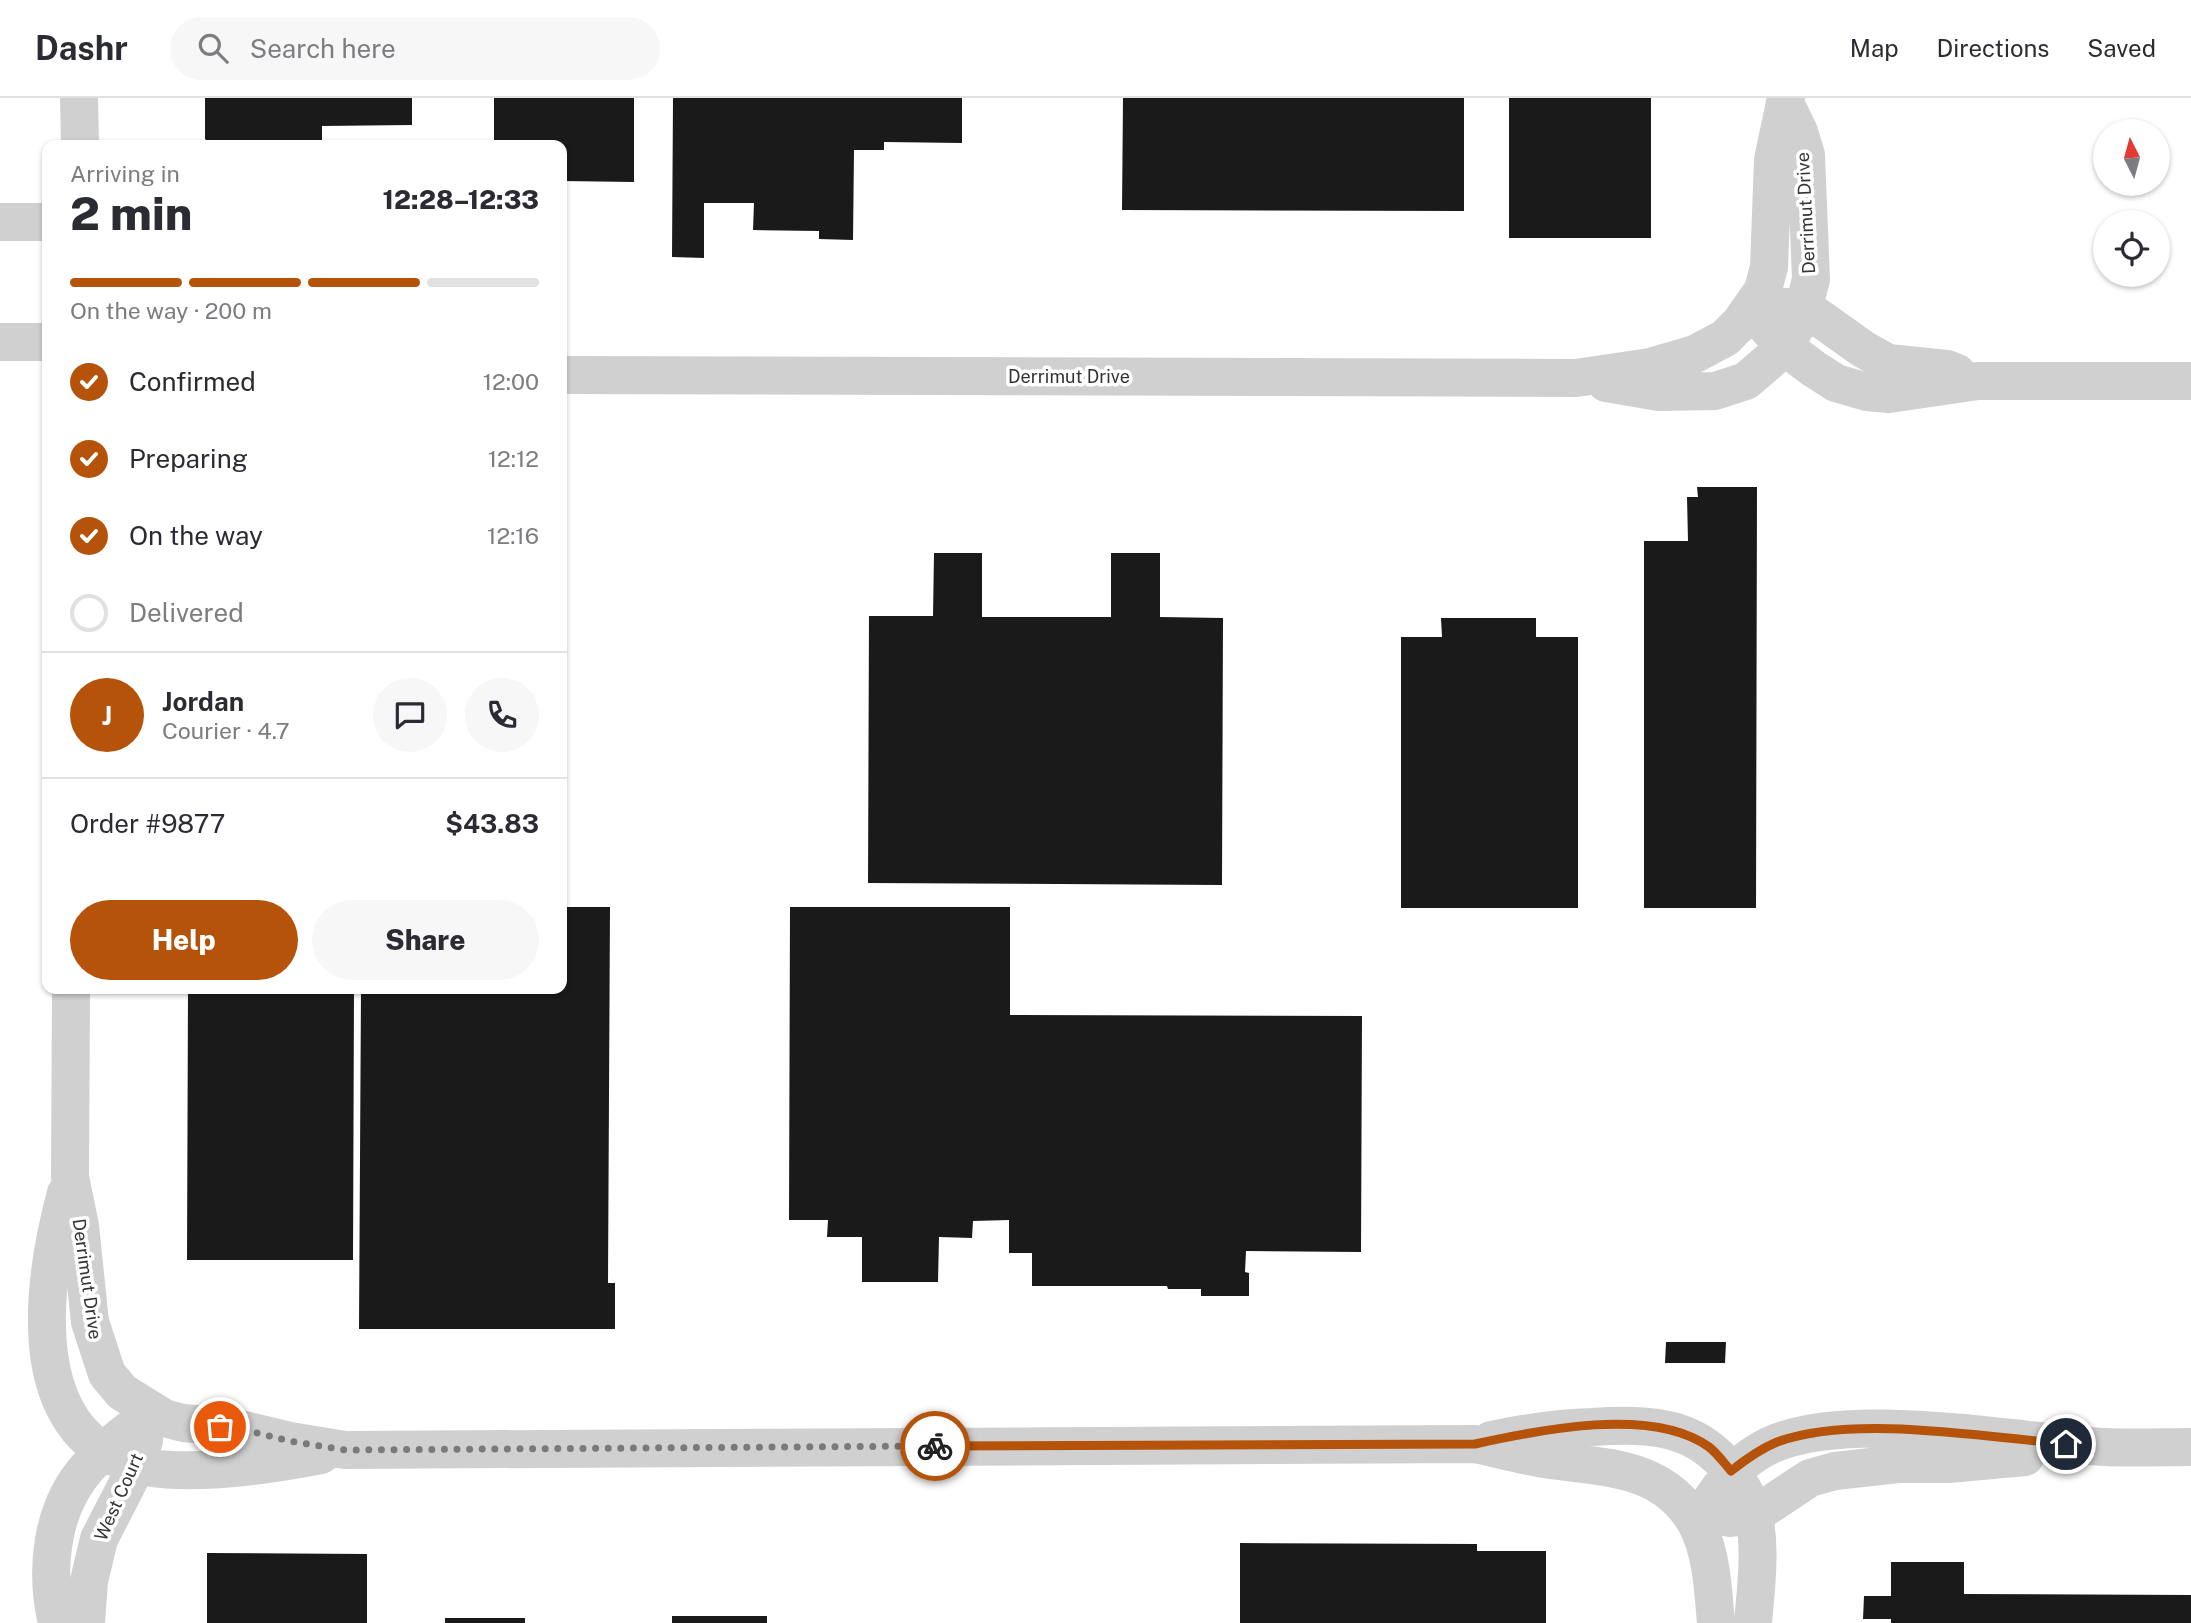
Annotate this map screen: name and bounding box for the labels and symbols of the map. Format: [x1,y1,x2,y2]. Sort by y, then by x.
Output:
north arrow [2093,119,2170,196]
street label: Derrimut Drive [1792,152,1819,274]
street label: Derrimut Drive [1008,366,1130,387]
street label: Derrimut Drive [69,1217,106,1341]
pin [190,1397,250,1457]
courier [900,1411,970,1481]
pin [2036,1414,2096,1474]
street label: West Court [90,1450,147,1544]

